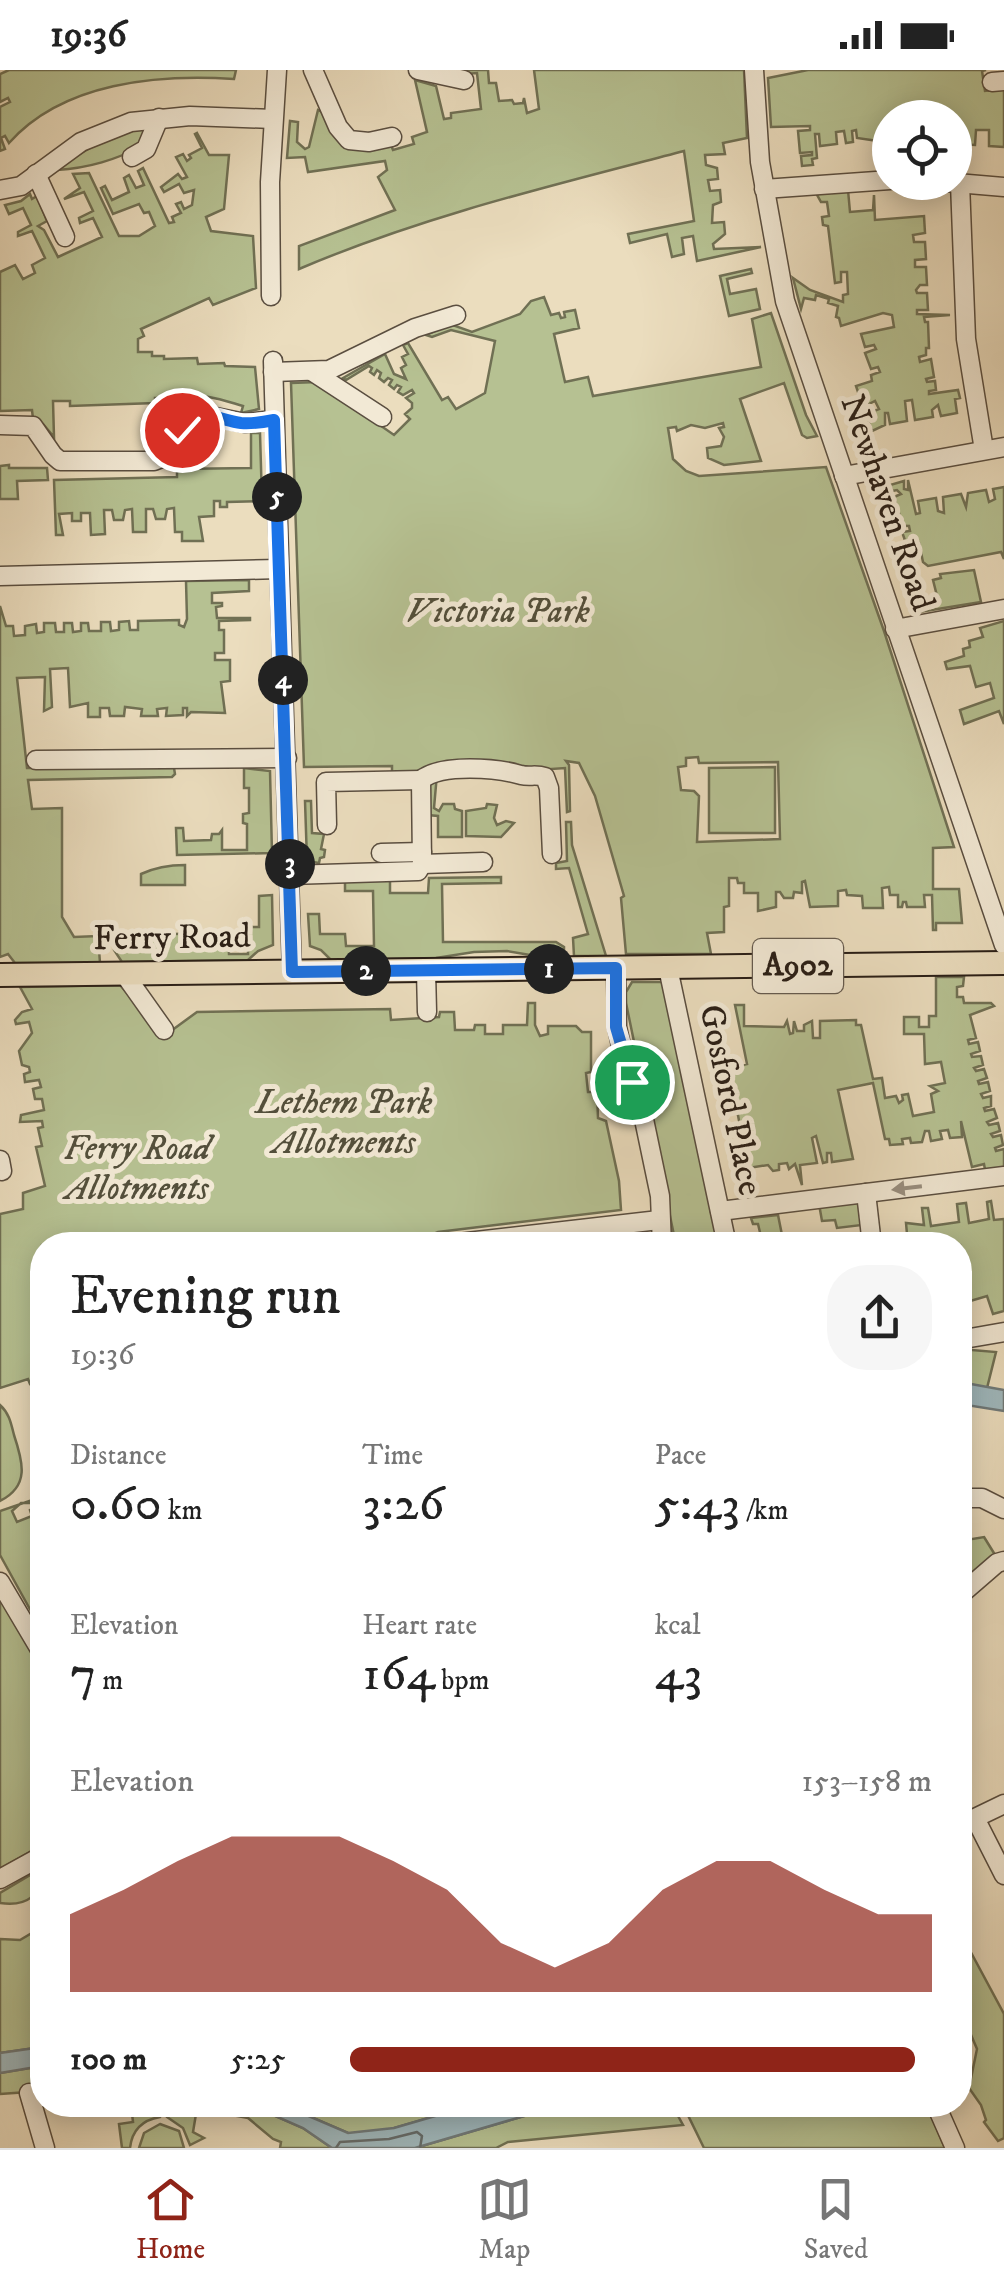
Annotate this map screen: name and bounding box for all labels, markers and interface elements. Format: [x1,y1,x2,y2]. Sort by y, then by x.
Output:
text: 19:36 [50,11,127,59]
map controls [872,100,972,200]
button: locate [872,100,972,200]
pin [140,388,225,473]
street label: Newhaven Road [829,389,945,617]
icon: check [155,403,210,458]
pin: 5 [252,472,302,522]
text: 5 [270,479,284,514]
park label: Victoria Park [406,590,590,634]
pin: 4 [258,655,308,705]
text: 4 [275,662,291,697]
pin: 3 [265,839,315,889]
text: 3 [285,846,295,881]
street label: Ferry Road [93,915,252,961]
road number: A902 [753,939,843,993]
pin: 1 [524,944,574,994]
pin: 2 [341,946,391,996]
text: 1 [544,951,554,986]
text: 2 [359,953,373,988]
street label: Gosford Place [688,1001,772,1199]
pin [590,1040,675,1125]
icon: arrive [605,1055,660,1110]
park label: Lethem Park Allotments [253,1081,433,1165]
park label: Ferry Road Allotments [61,1127,216,1211]
one-way arrow [891,1180,923,1196]
text: Evening run [70,1263,341,1332]
button: share [827,1265,932,1370]
text: 19:36 [70,1335,135,1375]
text: Distance [70,1438,166,1473]
text: Time [362,1438,423,1473]
text: Pace [655,1438,706,1473]
text: 0.60 [70,1473,162,1536]
text: 3:26 [362,1473,445,1536]
text: 5:43 [655,1473,740,1536]
text: km [162,1493,203,1528]
text: /km [740,1493,789,1528]
text: Elevation [70,1608,178,1643]
text: Heart rate [362,1608,477,1643]
text: kcal [655,1608,701,1643]
text: 7 [70,1643,96,1706]
text: 164 [362,1643,435,1706]
text: 43 [655,1643,702,1706]
text: m [96,1663,123,1698]
text: bpm [435,1663,490,1698]
text: Elevation [70,1762,194,1802]
text: 153–158 m [801,1762,932,1802]
text: 100 m [70,2040,147,2080]
text: 5:25 [230,2040,286,2080]
tab: Home [136,2172,205,2267]
tab: Map [477,2172,532,2267]
tab: Saved [804,2172,868,2267]

